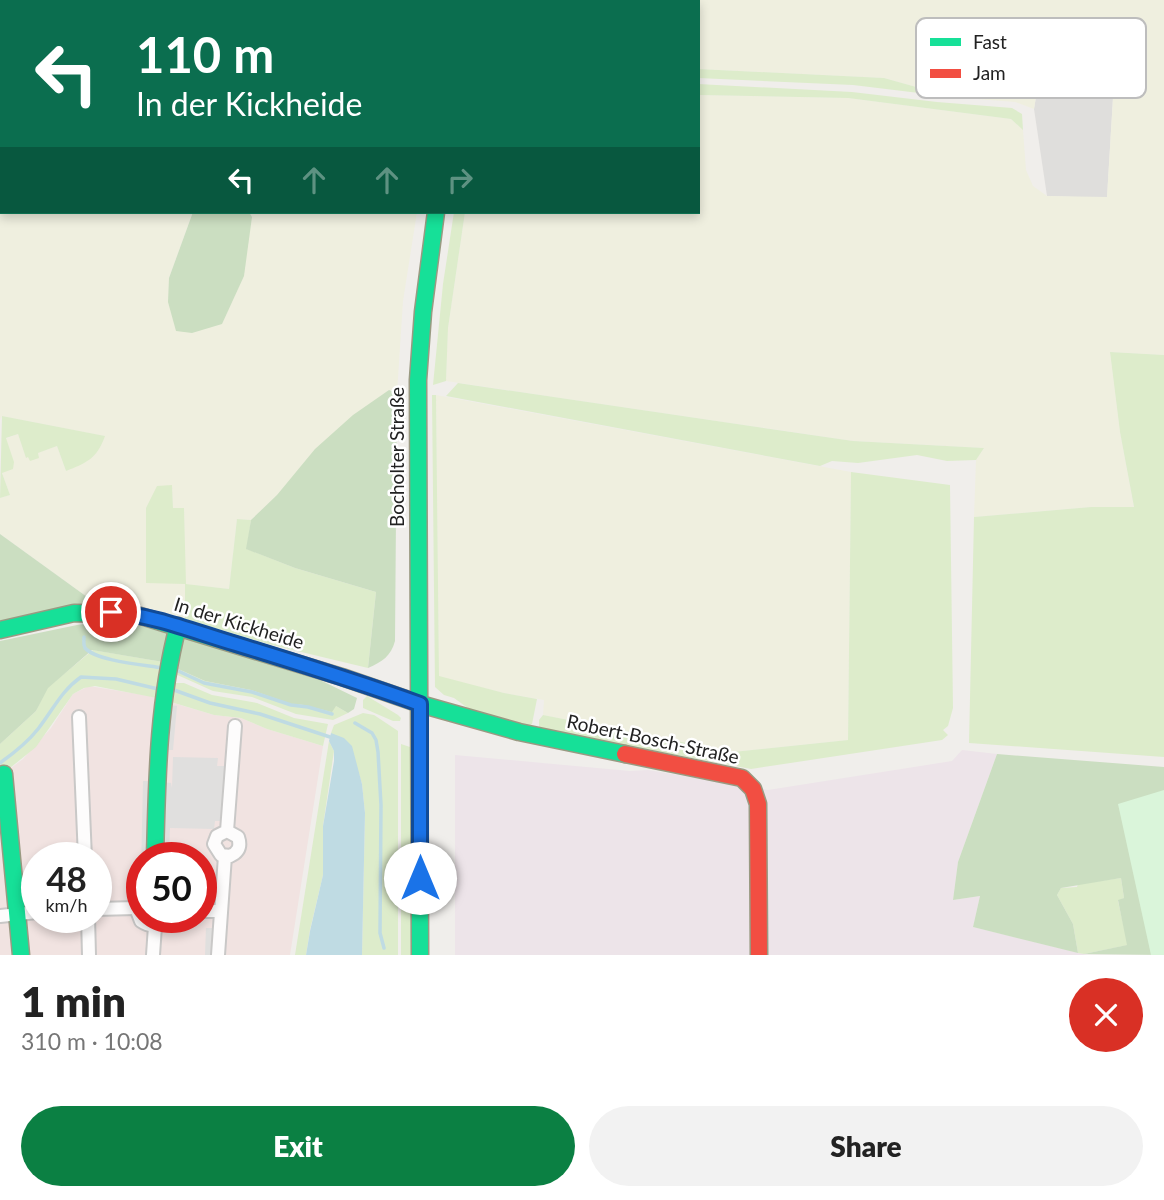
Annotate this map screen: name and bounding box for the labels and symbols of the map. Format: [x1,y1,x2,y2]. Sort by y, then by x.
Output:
legend [916,18,1146,98]
text: Fast [973,30,1007,53]
text: Jam [973,61,1006,84]
street label: Bocholter Straße [385,387,408,527]
pin [81,582,141,642]
street label: In der Kickheide [172,592,307,653]
street label: Robert-Bosch-Straße [565,709,741,768]
position arrow [383,841,457,915]
speed limit sign: 50 [126,842,217,933]

